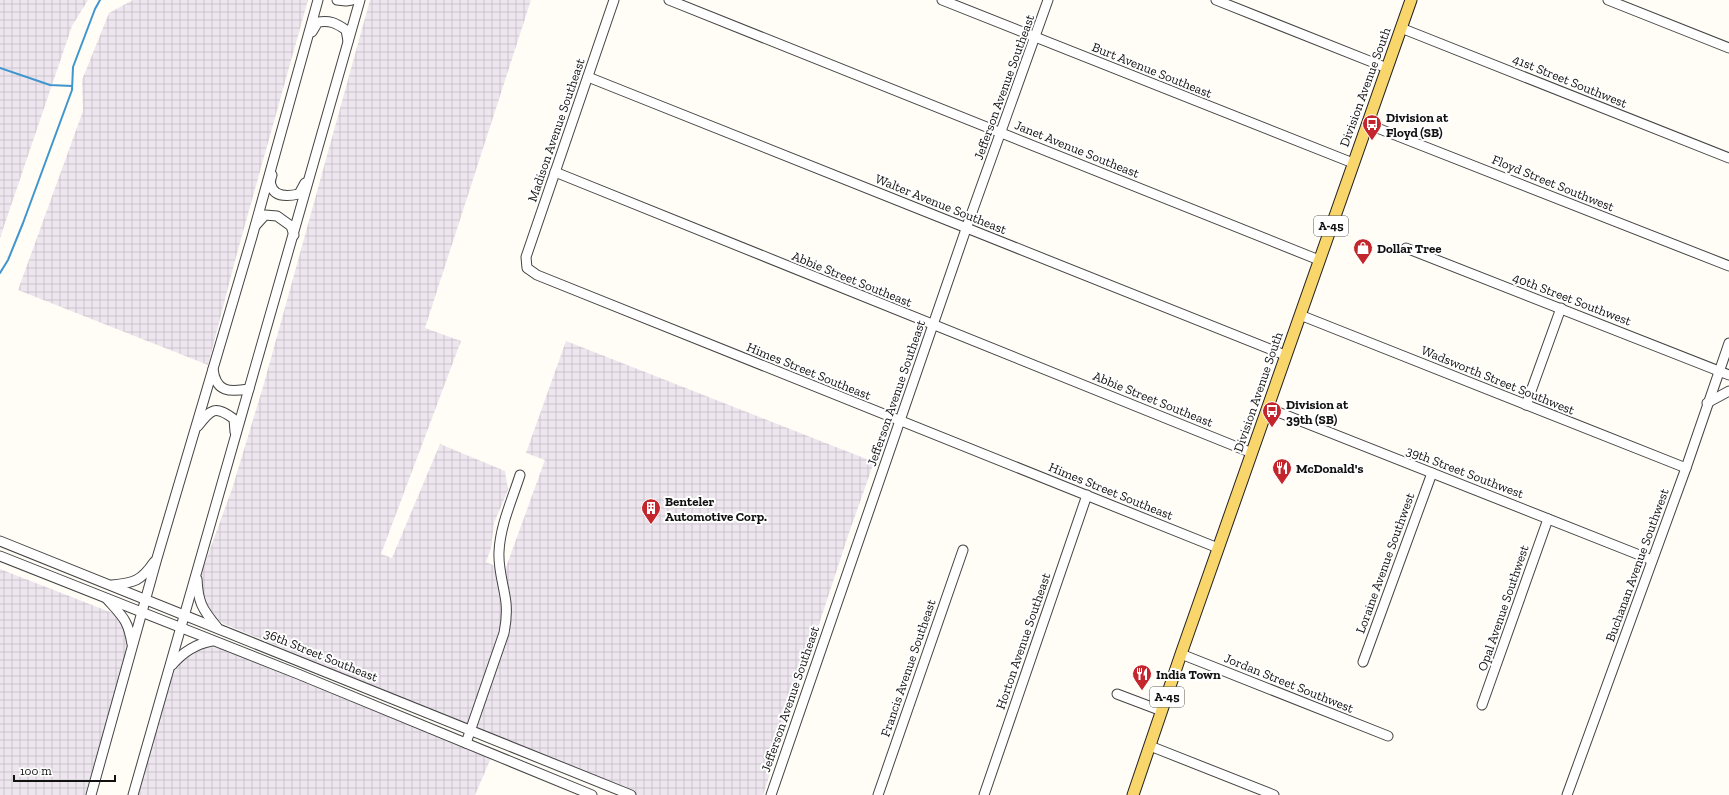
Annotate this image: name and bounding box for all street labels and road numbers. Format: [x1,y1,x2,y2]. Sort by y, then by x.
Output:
street label: Jefferson Avenue Southeast [971,12,1037,162]
street label: Division Avenue South [1336,25,1394,149]
street label: Burt Avenue Southeast [1090,39,1214,101]
street label: 41st Street Southwest [1511,51,1629,111]
street label: Madison Avenue Southeast [524,56,588,204]
street label: Janet Avenue Southeast [1013,117,1142,181]
street label: Floyd Street Southwest [1490,152,1616,214]
street label: Walter Avenue Southeast [873,171,1009,237]
road number: A-45 [1314,216,1348,236]
street label: Abbie Street Southeast [790,248,914,310]
street label: 40th Street Southwest [1511,269,1634,329]
street label: Jefferson Avenue Southeast [864,318,928,468]
street label: Division Avenue South [1230,329,1286,454]
street label: Himes Street Southeast [745,339,873,403]
street label: Wadsworth Street Southwest [1419,342,1577,418]
street label: Abbie Street Southeast [1091,368,1215,430]
street label: 39th Street Southwest [1404,443,1526,501]
street label: Himes Street Southeast [1047,459,1175,523]
street label: Buchanan Avenue Southwest [1602,486,1672,644]
street label: Loraine Avenue Southwest [1353,490,1418,635]
street label: Opal Avenue Southwest [1474,543,1532,673]
street label: Horton Avenue Southeast [993,571,1053,711]
street label: Francis Avenue Southeast [877,597,939,739]
street label: Jefferson Avenue Southeast [758,624,822,774]
street label: 36th Street Southeast [262,625,380,685]
street label: Jordan Street Southwest [1222,650,1356,716]
road number: A-45 [1150,687,1184,707]

